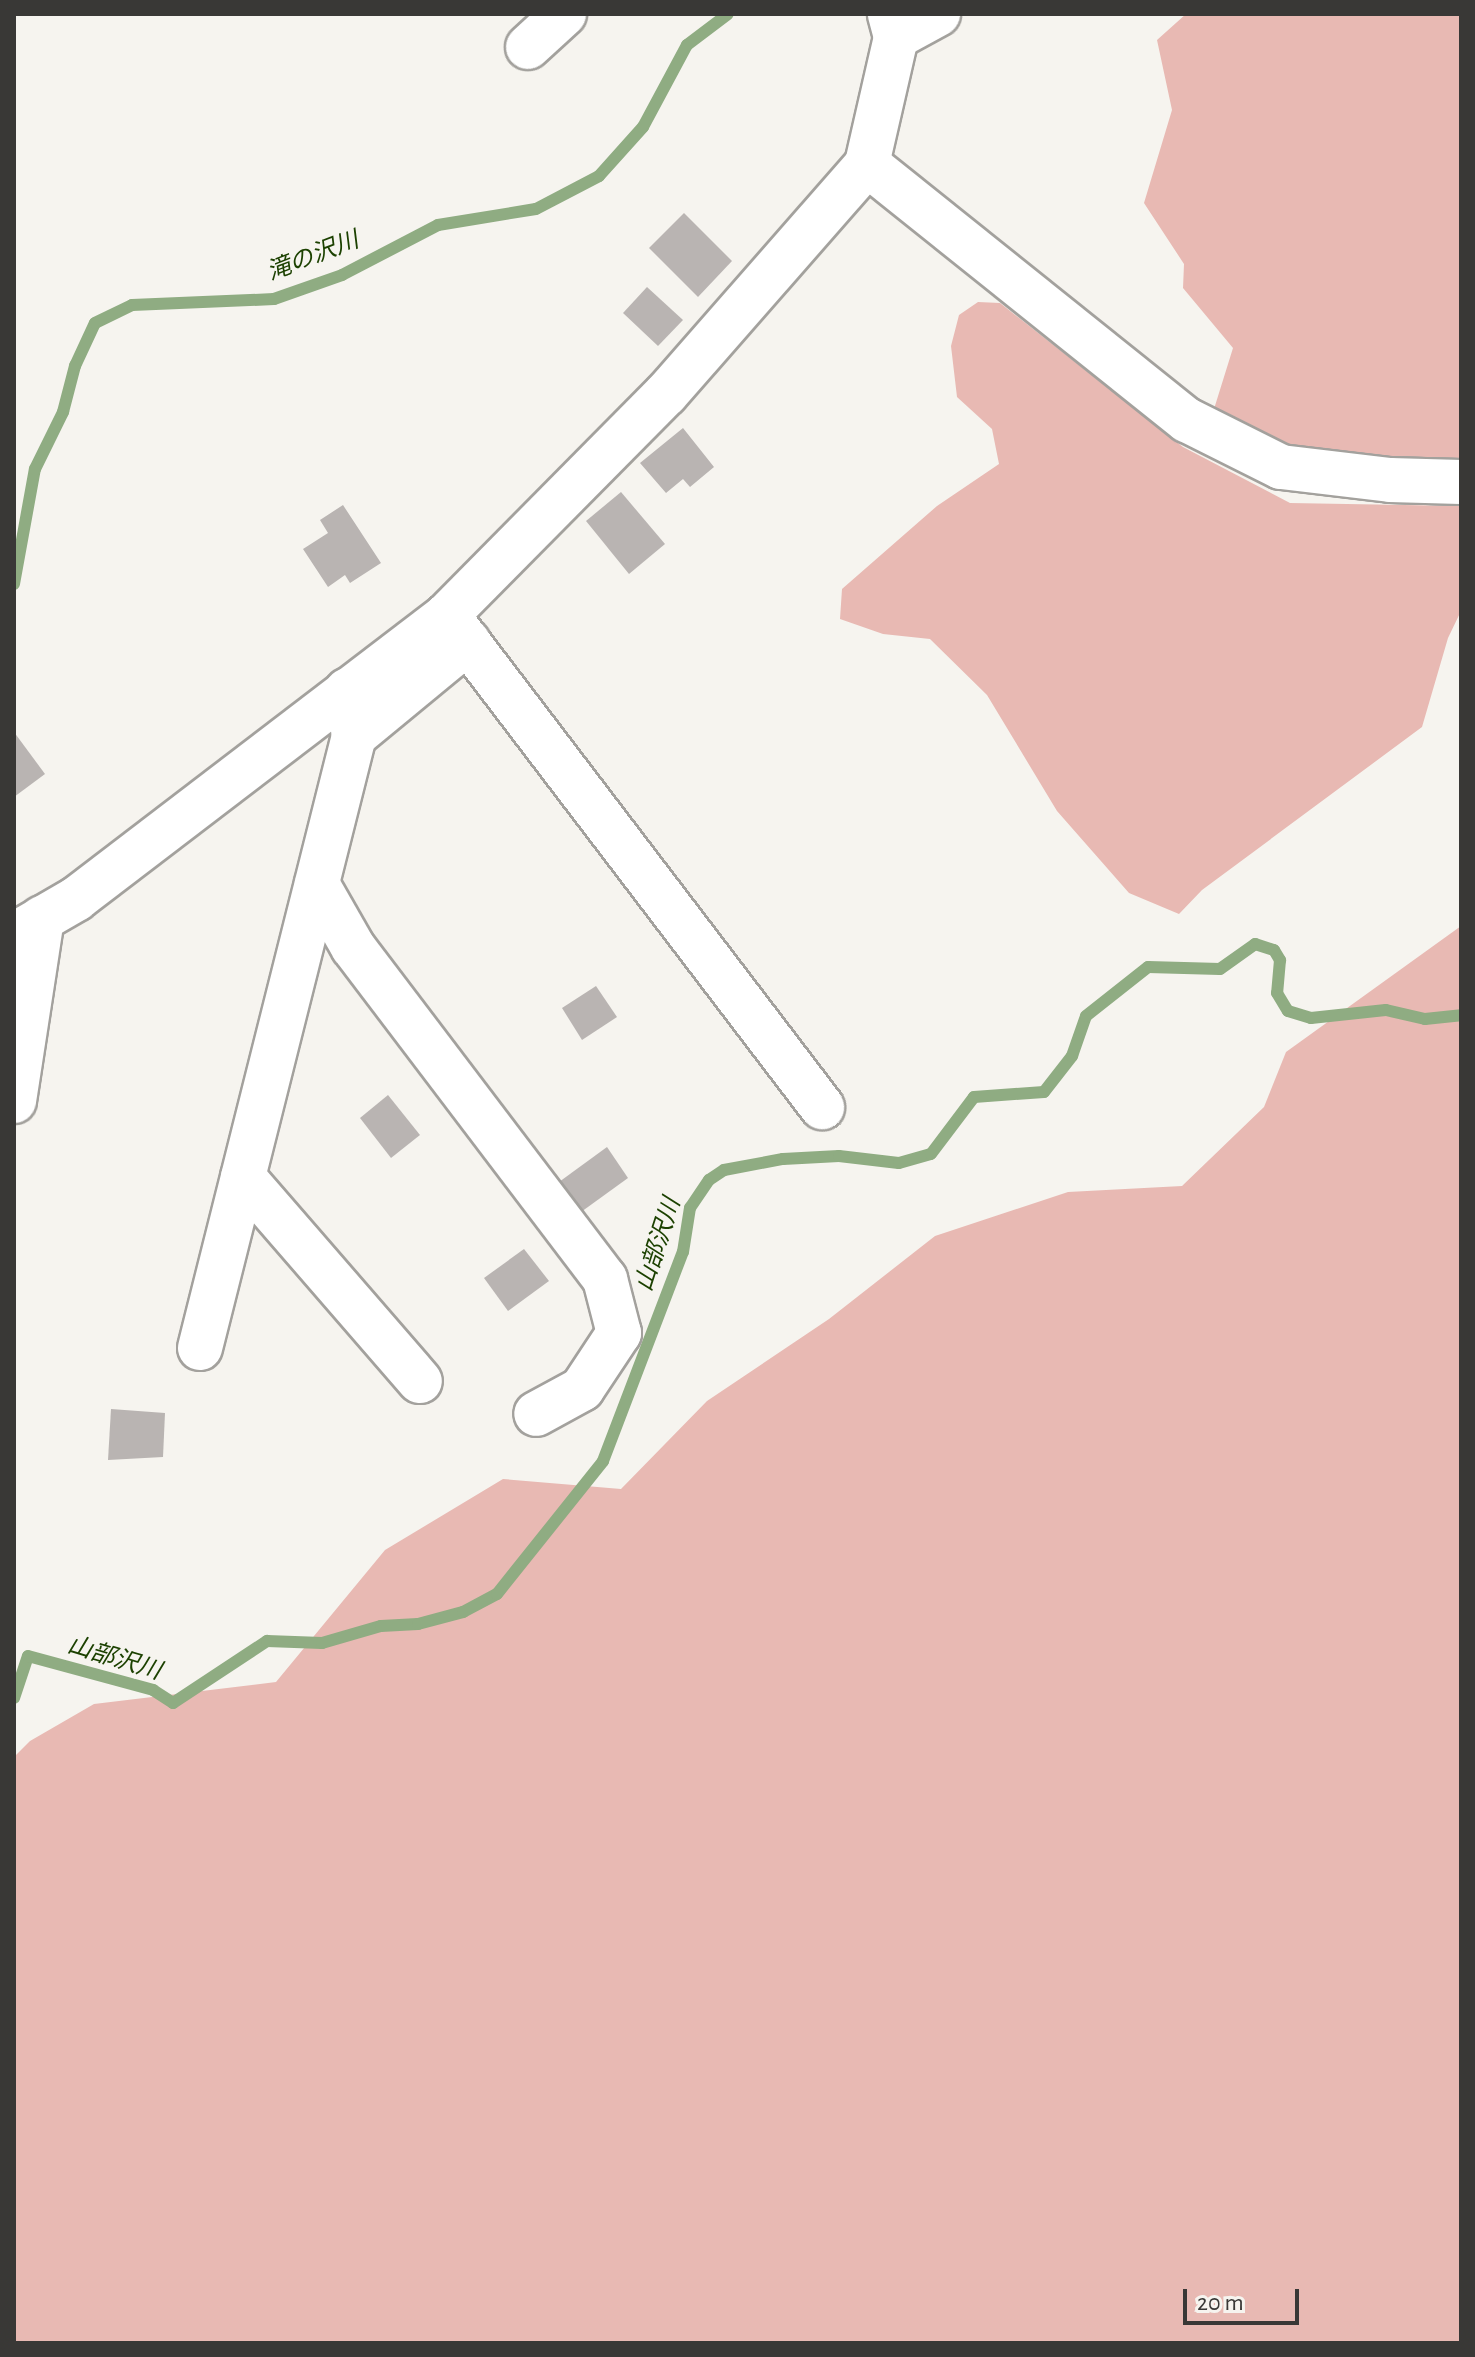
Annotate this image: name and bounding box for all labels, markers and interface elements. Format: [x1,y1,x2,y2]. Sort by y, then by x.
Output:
water label: 滝の沢川 [263,226,363,288]
water label: 山部沢川 [630,1195,688,1295]
water label: 山部沢川 [64,1631,164,1687]
scale bar [1187,2273,1303,2323]
text: 20 m [1197,2291,1244,2315]

